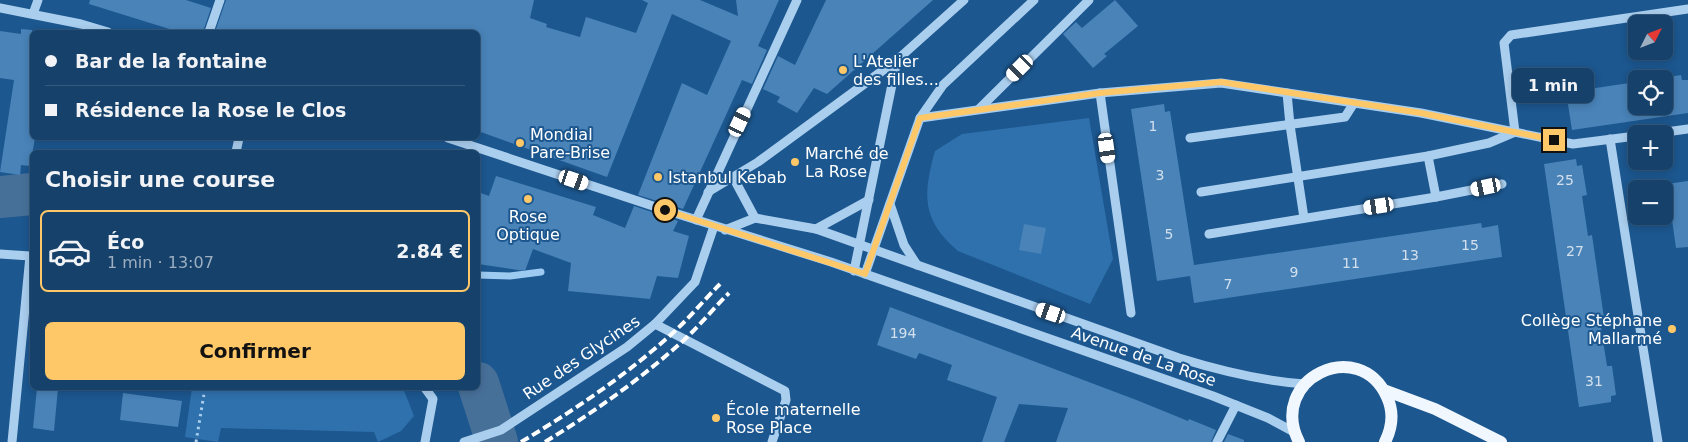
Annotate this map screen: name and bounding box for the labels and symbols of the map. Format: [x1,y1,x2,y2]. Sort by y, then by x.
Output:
north arrow [1628,15,1672,60]
place label: L'Atelier des filles... [853,52,939,89]
car [1004,52,1035,84]
marker: L'Atelier des filles... [837,64,849,76]
callout: 1 min [1513,68,1595,102]
car [726,105,753,139]
house number: 1 [1149,118,1157,134]
place label: Mondial Pare-Brise [530,125,610,162]
route end [1543,129,1565,151]
car [1097,132,1116,164]
marker: Mondial Pare-Brise [514,137,526,149]
place label: Marché de La Rose [805,144,889,181]
marker: Marché de La Rose [789,156,801,168]
house number: 3 [1156,167,1164,183]
car [557,168,590,192]
place label: Istanbul Kebab [668,168,787,187]
marker: Istanbul Kebab [652,171,664,183]
house number: 25 [1556,172,1574,188]
car [1469,177,1502,197]
marker: Rose Optique [522,193,534,205]
car [1363,196,1394,216]
route start [654,199,676,221]
place label: Rose Optique [496,207,560,244]
house number: 5 [1165,226,1173,242]
house number: 15 [1461,237,1479,253]
house number: 27 [1566,243,1584,259]
house number: 13 [1401,247,1419,263]
house number: 11 [1342,255,1360,271]
house number: 9 [1290,264,1298,280]
house number: 7 [1224,276,1232,292]
car [1034,301,1067,325]
street label: Rue des Glycines [519,311,643,404]
place label: Collège Stéphane Mallarmé [1521,311,1662,348]
street label: Avenue de La Rose [1069,323,1219,390]
marker: Collège Stéphane Mallarmé [1666,323,1678,335]
house number: 194 [890,325,916,341]
house number: 31 [1585,373,1603,389]
place label: École maternelle Rose Place [726,400,861,437]
marker: École maternelle Rose Place [710,412,722,424]

